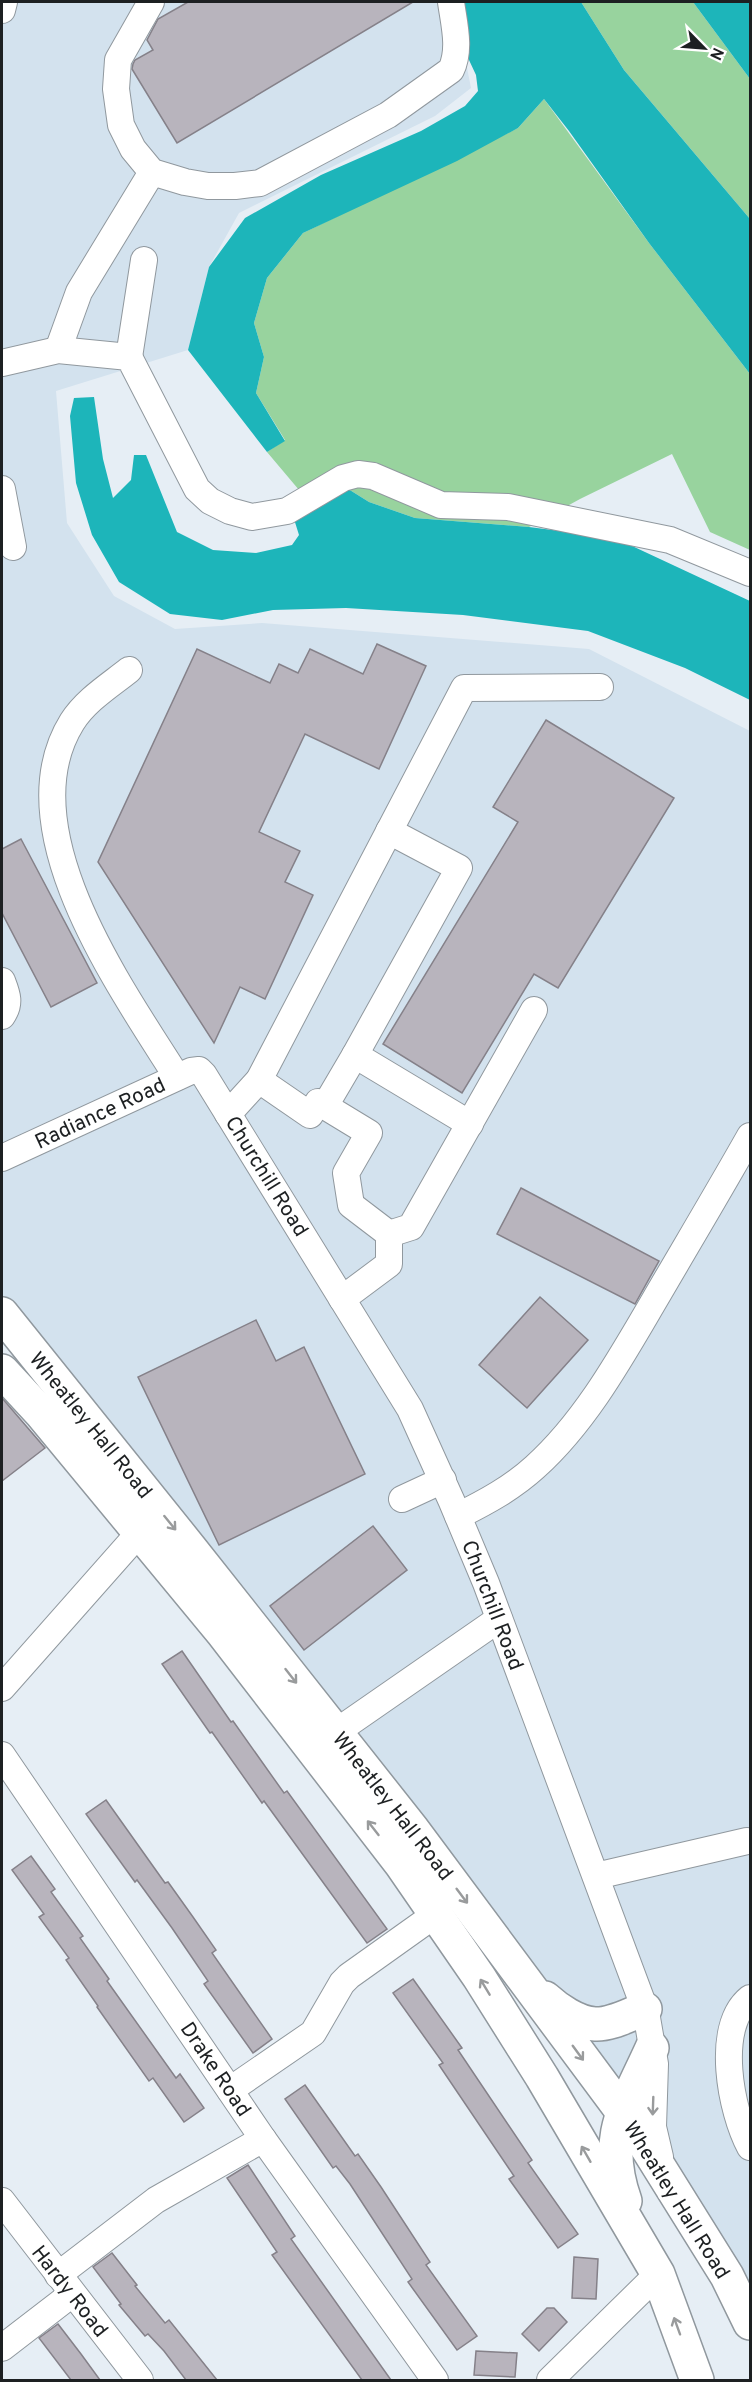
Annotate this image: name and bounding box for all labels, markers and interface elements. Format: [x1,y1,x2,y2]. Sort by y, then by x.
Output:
north arrow [674,18,734,78]
text: N [704,44,727,63]
street label: Radiance Road [31,1072,170,1156]
street label: Churchill Road [218,1111,314,1242]
street label: Wheatley Hall Road [22,1347,157,1505]
one-way arrow [164,1515,177,1531]
street label: Churchill Road [454,1537,529,1674]
one-way arrow [285,1667,298,1683]
street label: Wheatley Hall Road [325,1727,458,1887]
one-way arrow [366,1820,379,1836]
one-way arrow [456,1887,468,1903]
one-way arrow [479,1979,491,1996]
street label: Drake Road [173,2017,256,2122]
one-way arrow [572,2044,584,2060]
one-way arrow [648,2095,659,2115]
street label: Wheatley Hall Road [616,2117,735,2285]
one-way arrow [580,2146,592,2163]
street label: Hardy Road [24,2240,113,2343]
one-way arrow [671,2317,682,2335]

